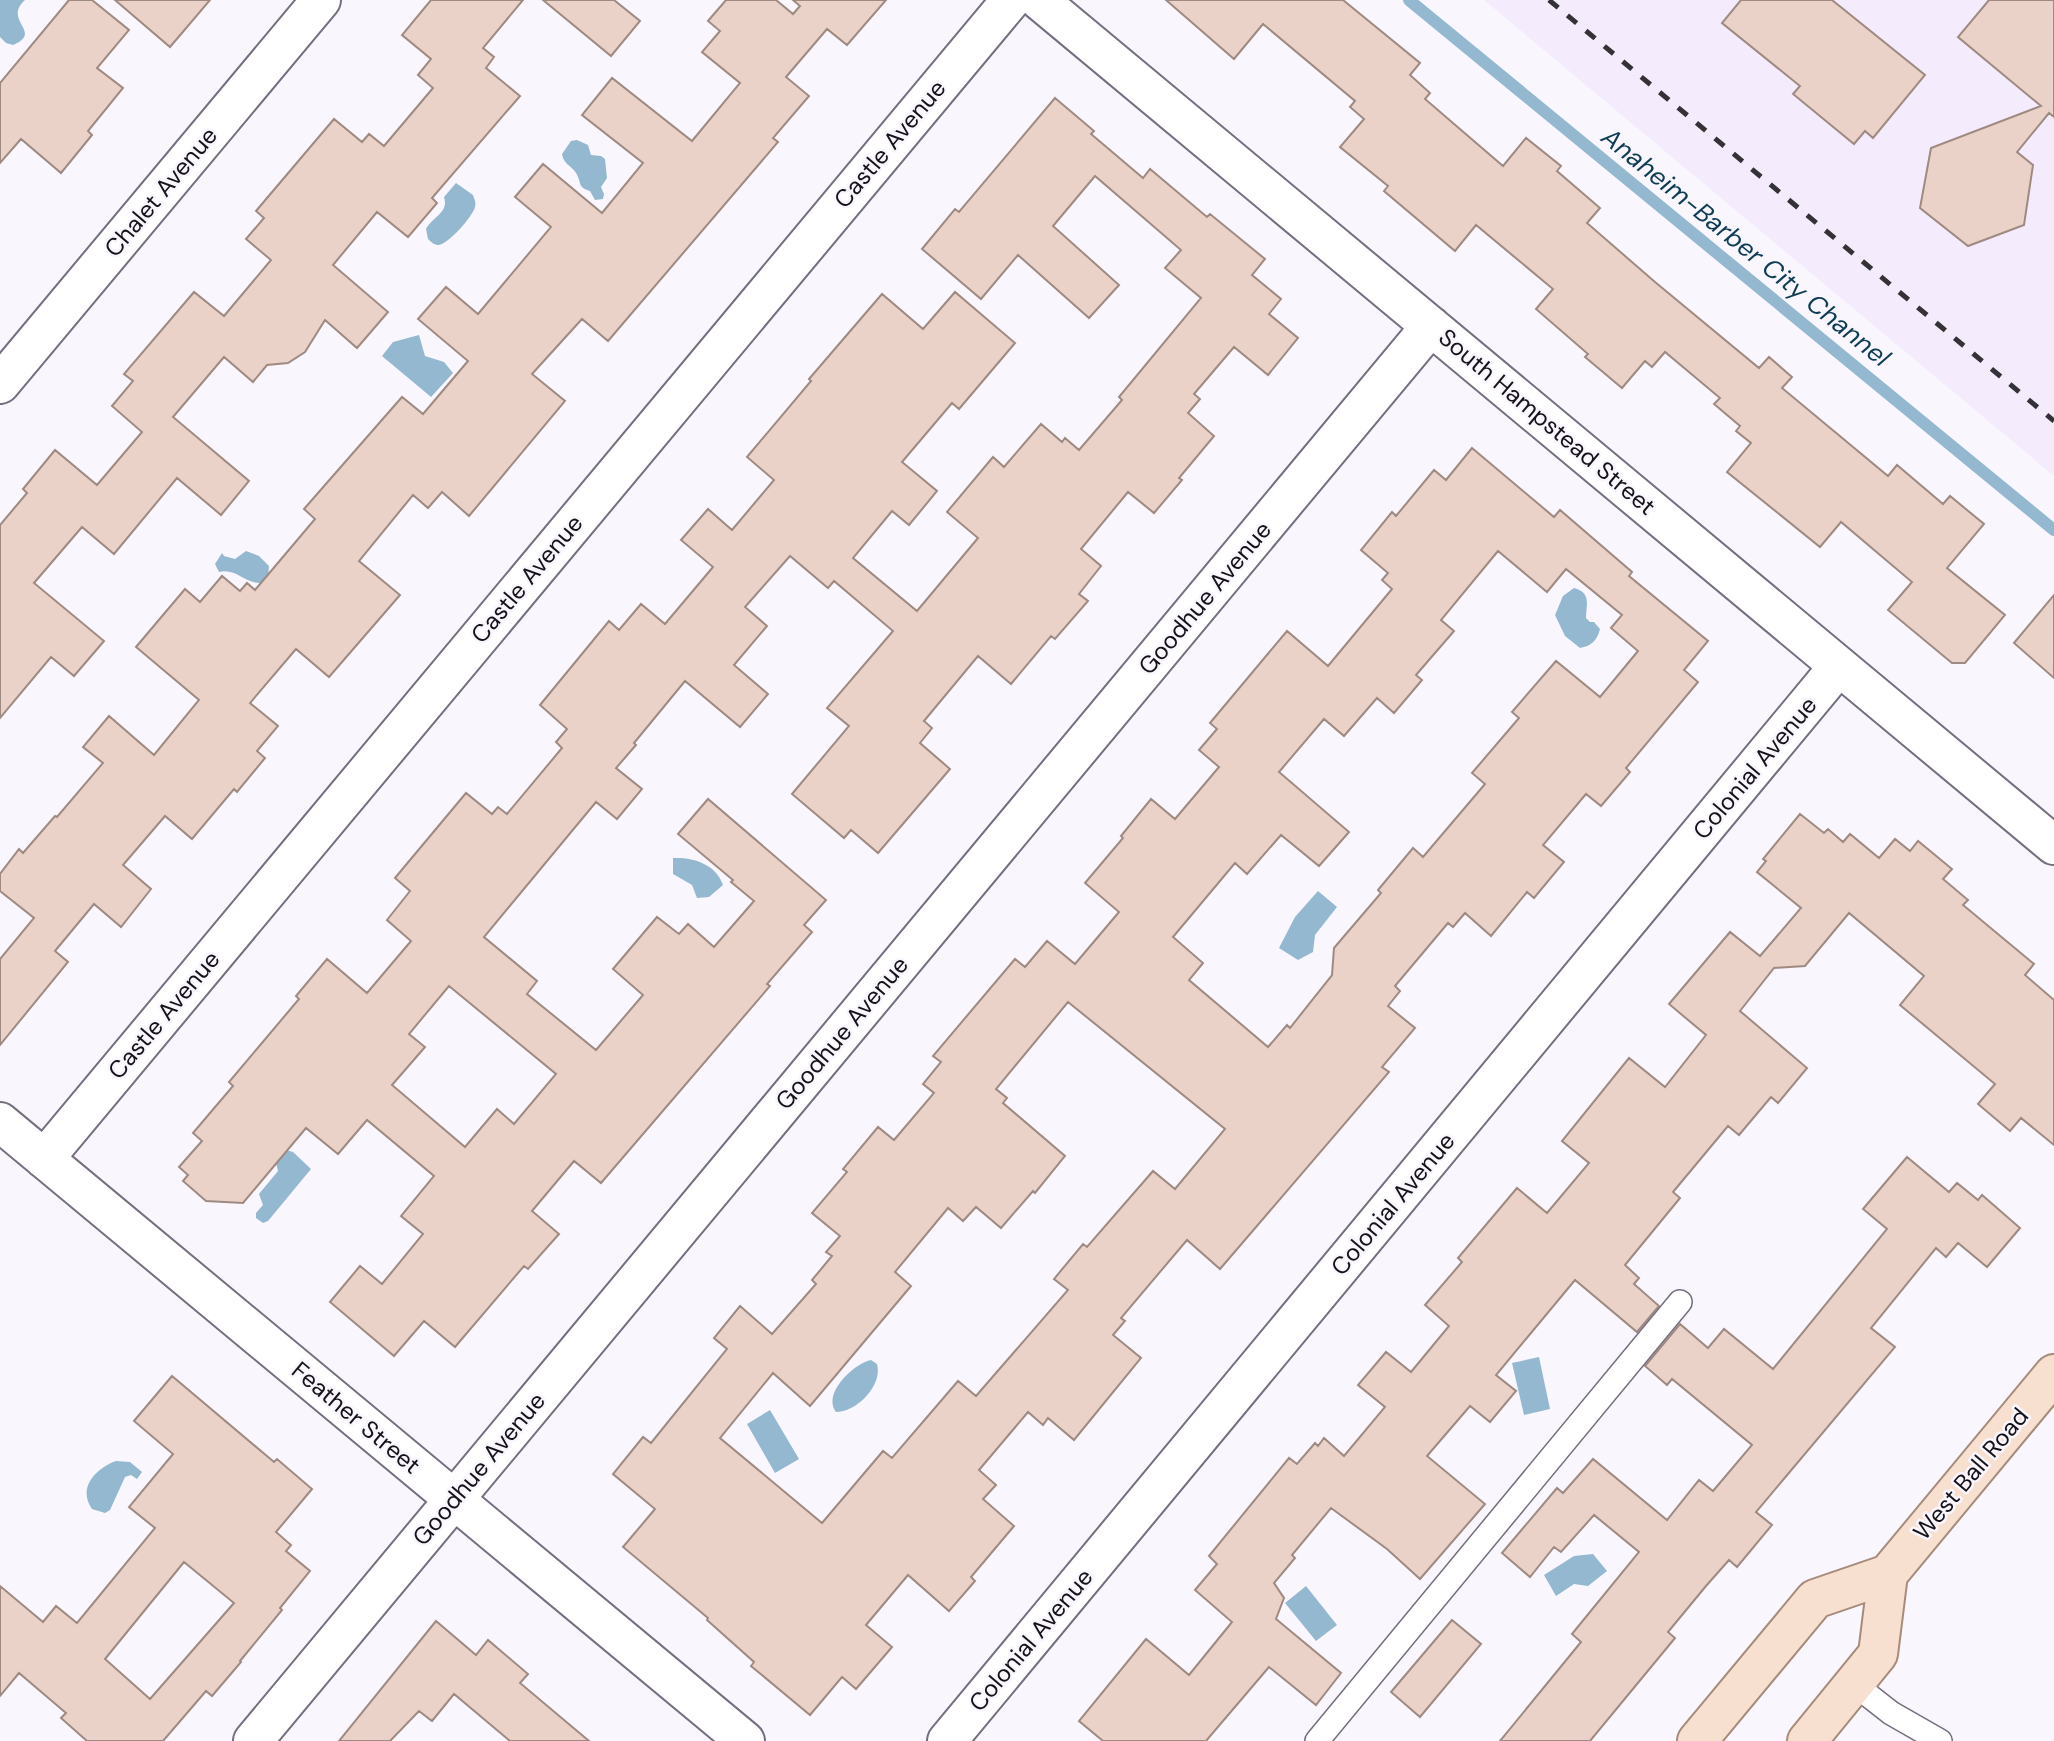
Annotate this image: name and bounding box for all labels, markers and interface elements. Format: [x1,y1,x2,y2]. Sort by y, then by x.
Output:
street label: Castle Avenue [827,73,952,214]
water label: Anaheim-Barber City Channel [1594,119,1898,375]
street label: Chalet Avenue [97,120,224,263]
street label: South Hampstead Street [1432,322,1662,522]
street label: Castle Avenue [464,508,589,649]
street label: Goodhue Avenue [1131,515,1278,681]
street label: Colonial Avenue [1686,690,1823,845]
street label: Castle Avenue [101,944,226,1085]
street label: Goodhue Avenue [768,950,915,1116]
street label: Colonial Avenue [1324,1126,1461,1281]
street label: Feather Street [286,1355,427,1481]
street label: Goodhue Avenue [405,1386,552,1552]
street label: West Ball Road [1906,1401,2035,1546]
street label: Colonial Avenue [962,1562,1099,1717]

